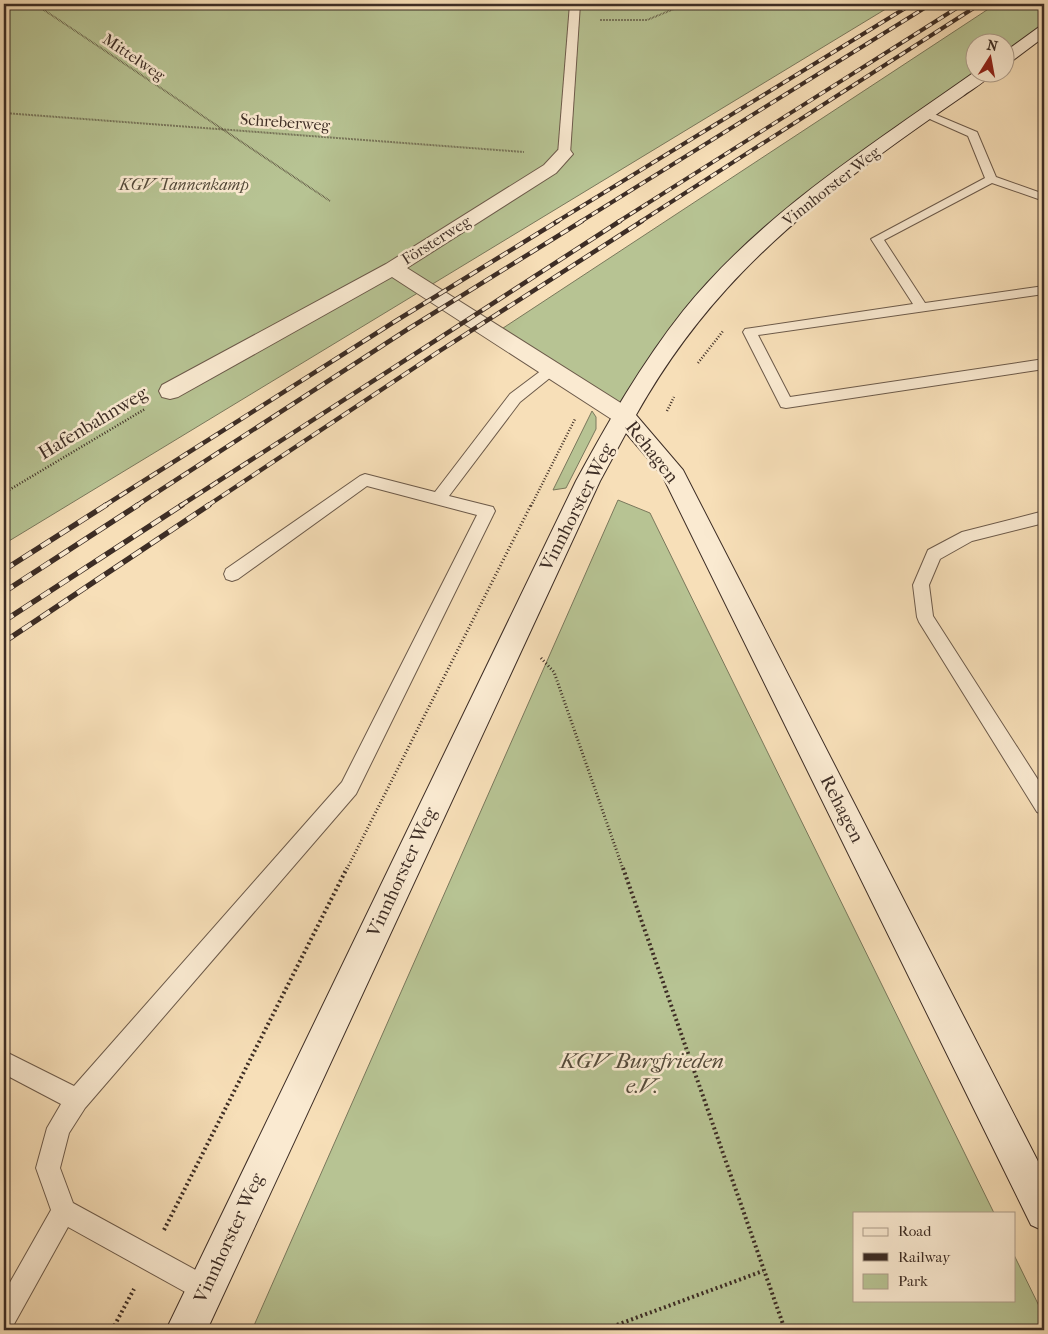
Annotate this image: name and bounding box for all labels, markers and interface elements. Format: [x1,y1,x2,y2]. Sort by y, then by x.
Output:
street label: Mittelweg [99,29,169,85]
north arrow [966,32,1016,82]
text: N [986,36,1000,55]
street label: Schreberweg [239,109,331,135]
street label: Vinnhorster Weg [778,142,884,231]
park label: KGV Tannenkamp [118,175,249,194]
street label: Försterweg [398,211,474,269]
street label: Hafenbahnweg [34,381,152,464]
street label: Rehagen [621,417,683,487]
street label: Vinnhorster Weg [535,439,619,575]
street label: Rehagen [816,772,868,846]
street label: Vinnhorster Weg [362,803,442,941]
park label: KGV Burgfrieden e.V. [558,1048,724,1099]
street label: Vinnhorster Weg [189,1169,269,1307]
legend [853,1212,1016,1302]
text: Road [898,1222,932,1240]
text: Railway [898,1248,951,1266]
text: Park [898,1272,928,1290]

